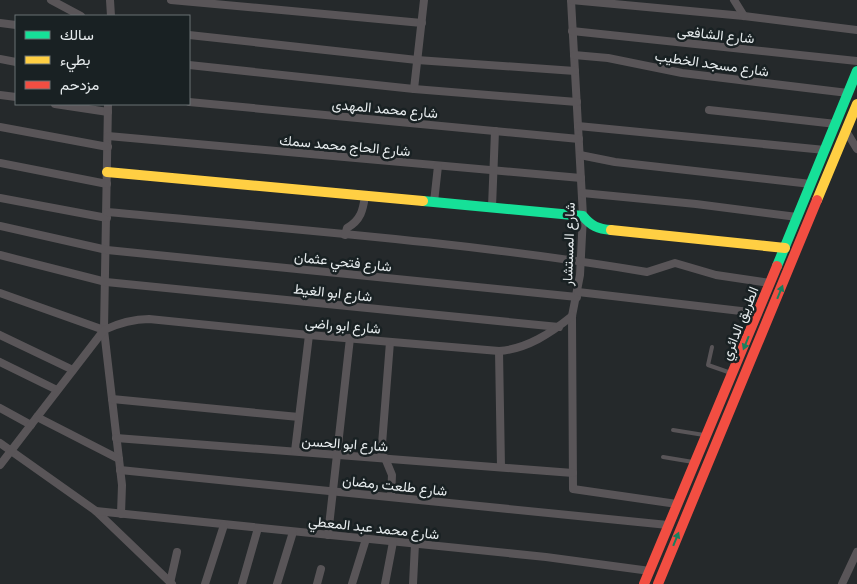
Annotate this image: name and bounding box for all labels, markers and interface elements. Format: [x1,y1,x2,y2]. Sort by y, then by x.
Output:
legend [15,15,190,105]
street label: شارع الشافعى [676,21,755,49]
text: سالك [60,25,94,43]
street label: شارع مسجد الخطيب [653,47,770,82]
text: بطيء [60,50,90,73]
text: مزدحم [60,75,99,95]
street label: شارع محمد المهدى [331,95,439,124]
street label: شارع الحاج محمد سمك [278,131,411,162]
street label: شارع المستشار [558,202,581,287]
street label: شارع فتحي عثمان [293,247,393,279]
street label: شارع ابو الغيط [292,279,373,308]
street label: الطريق الدائري [717,284,765,364]
one-way arrow [776,284,784,299]
street label: شارع ابو راضى [304,313,382,340]
one-way arrow [741,336,749,350]
street label: شارع ابو الحسن [301,431,389,457]
street label: شارع طلعت رمضان [341,471,448,502]
street label: شارع محمد عبد المعطي [307,512,440,546]
one-way arrow [673,532,681,546]

